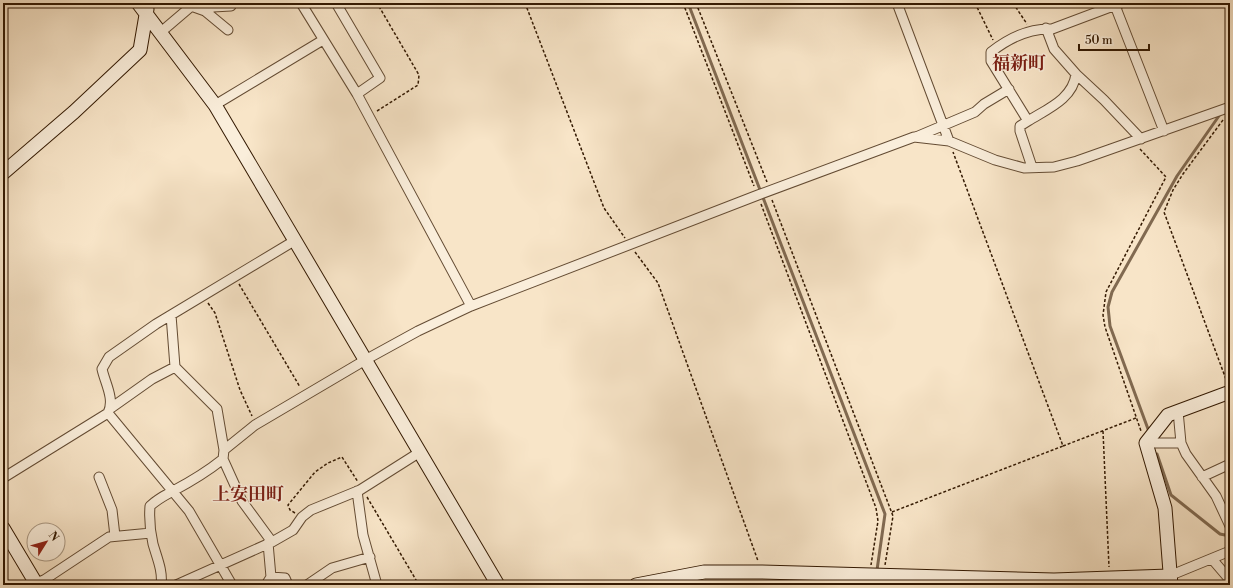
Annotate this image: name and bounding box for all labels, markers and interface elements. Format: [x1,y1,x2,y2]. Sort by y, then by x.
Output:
scale bar [1079,26,1149,52]
text: 50 m [1085,33,1113,48]
district label: 福新町 [992,52,1046,75]
district label: 上安田町 [212,483,284,506]
north arrow [26,522,66,562]
text: N [45,529,62,545]

